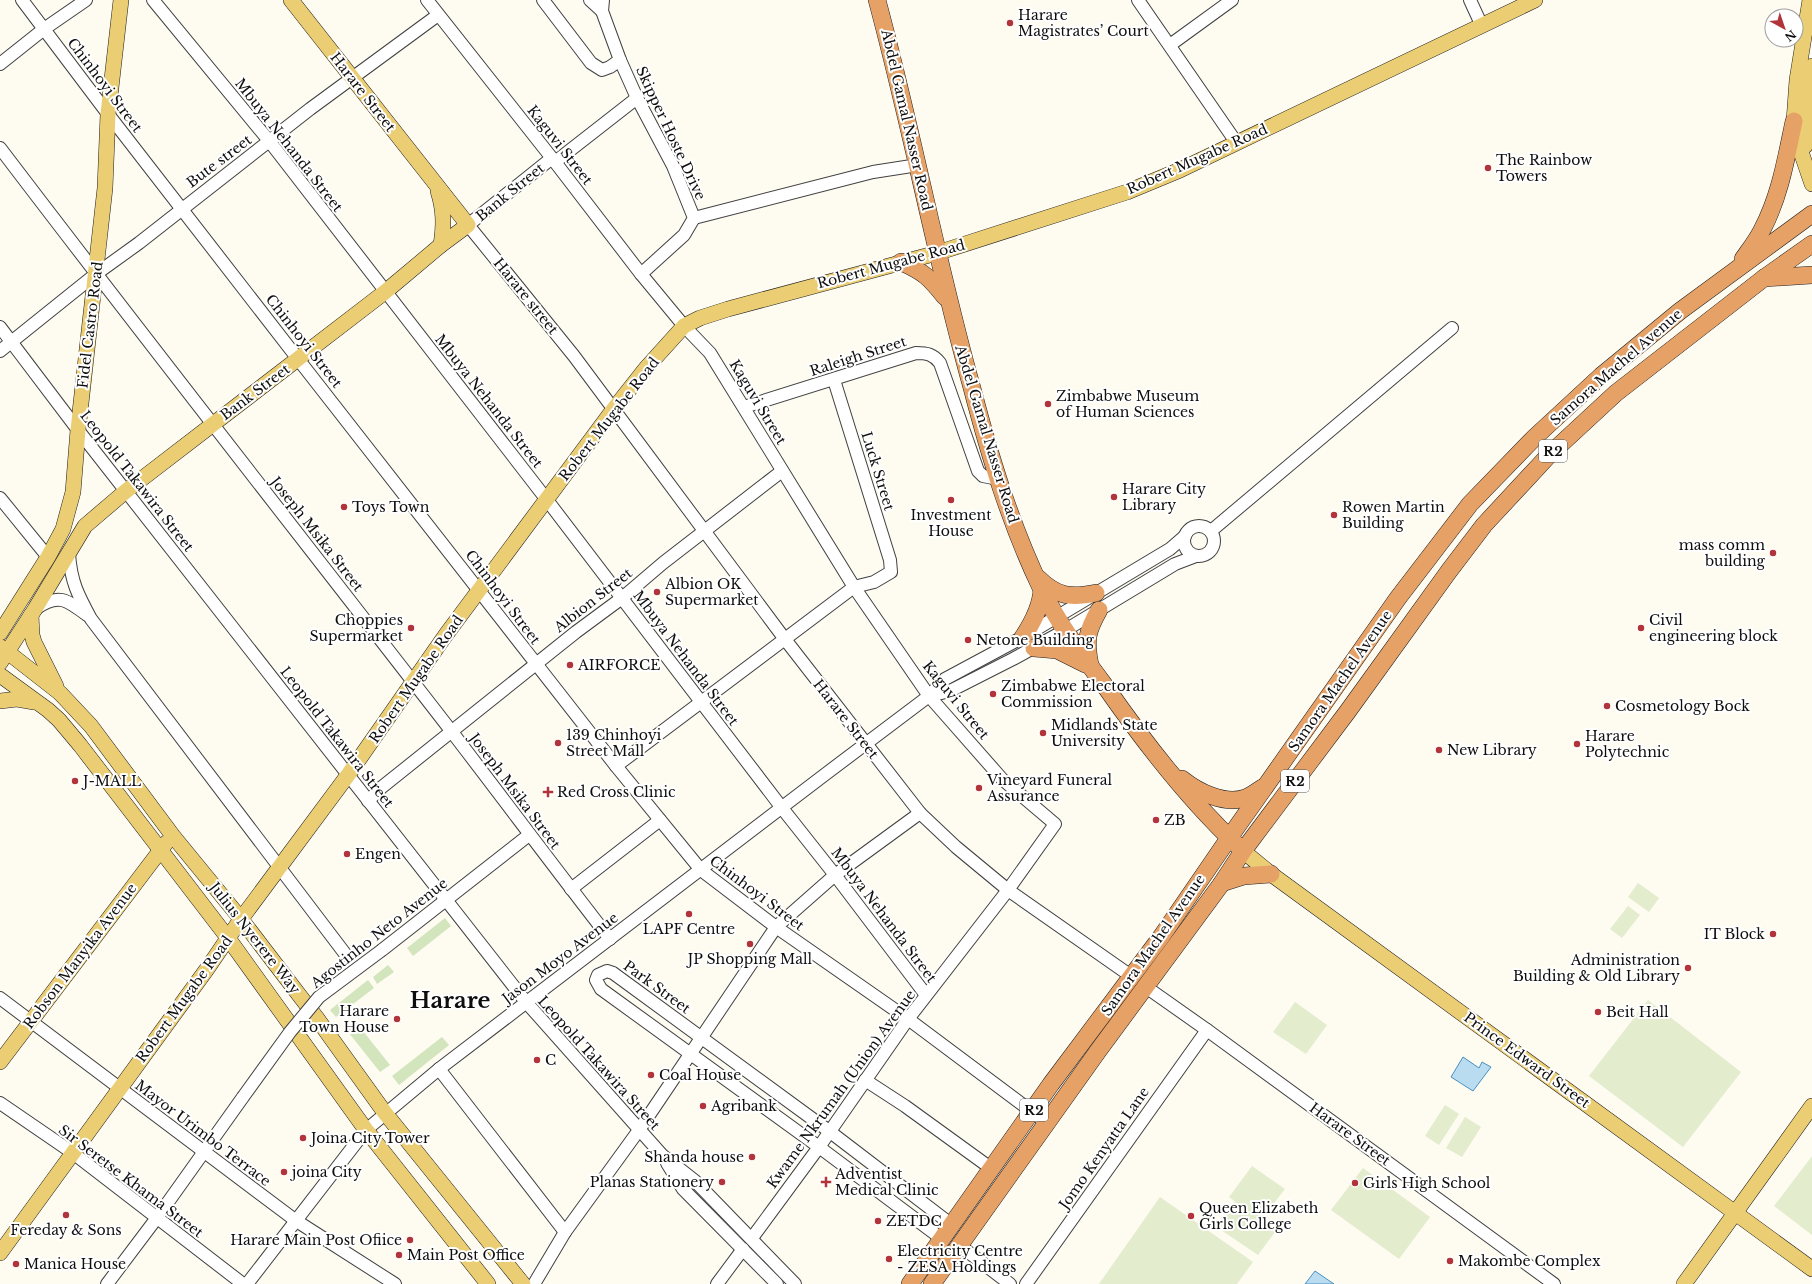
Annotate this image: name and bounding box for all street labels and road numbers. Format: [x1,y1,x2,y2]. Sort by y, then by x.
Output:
street label: Abdel Gamal Nasser Road [877,27,937,213]
street label: Chinhoyi Street [64,34,147,136]
street label: Harare Street [326,49,400,136]
street label: Skipper Hoste Drive [632,63,710,203]
street label: Mbuya Nehanda Street [231,75,347,216]
street label: Kaguvi Street [523,102,597,189]
street label: Robert Mugabe Road [1124,120,1271,198]
street label: Bute street [183,130,256,191]
street label: Bank Street [472,159,548,225]
street label: Robert Mugabe Road [815,235,967,292]
street label: Harare street [490,254,563,338]
street label: Fidel Castro Road [73,260,107,390]
street label: Chinhoyi Street [262,291,347,392]
street label: Samora Machel Avenue [1546,305,1686,429]
street label: Mbuya Nehanda Street [431,331,547,472]
street label: Raleigh Street [808,332,909,380]
street label: Abdel Gamal Nasser Road [951,342,1023,526]
street label: Robert Mugabe Road [555,353,663,484]
street label: Kaguvi Street [726,356,791,448]
street label: Bank Street [217,360,294,424]
street label: Leopold Takawira Street [76,407,198,556]
street label: Luck Street [857,429,899,513]
road number: R2 [1539,440,1567,462]
street label: Joseph Msika Street [265,472,368,595]
street label: Chinhoyi Street [462,546,545,648]
street label: Albion Street [550,563,636,637]
street label: Mbuya Nehanda Street [629,587,743,730]
street label: Samora Machel Avenue [1284,607,1396,755]
street label: Robert Mugabe Road [365,611,467,746]
street label: Kaguvi Street [919,657,994,743]
street label: Leopold Takawira Street [276,663,398,812]
street label: Harare Street [809,676,883,763]
street label: Joseph Msika Street [464,728,565,853]
road number: R2 [1281,770,1309,792]
street label: Mbuya Nehanda Street [827,844,941,987]
street label: Chinhoyi Street [706,852,808,935]
street label: Samora Machel Avenue [1097,871,1209,1019]
street label: Agostinho Neto Avenue [306,874,451,993]
street label: Julius Nyerere Way [205,877,304,997]
street label: Robson Manyika Avenue [19,880,141,1032]
street label: Jason Moyo Avenue [497,909,621,1009]
street label: Robert Mugabe Road [132,932,236,1066]
street label: Park Street [620,957,695,1018]
street label: Kwame Nkrumah (Union) Avenue [763,986,919,1192]
street label: Leopold Takawira Street [534,992,664,1134]
street label: Prince Edward Street [1460,1008,1594,1112]
street label: Mayor Urimbo Terrace [132,1076,274,1190]
street label: Jomo Kenyatta Lane [1054,1084,1153,1214]
road number: R2 [1020,1099,1048,1121]
street label: Harare Street [1306,1099,1395,1170]
street label: Sir Seretse Khama Street [55,1121,207,1242]

